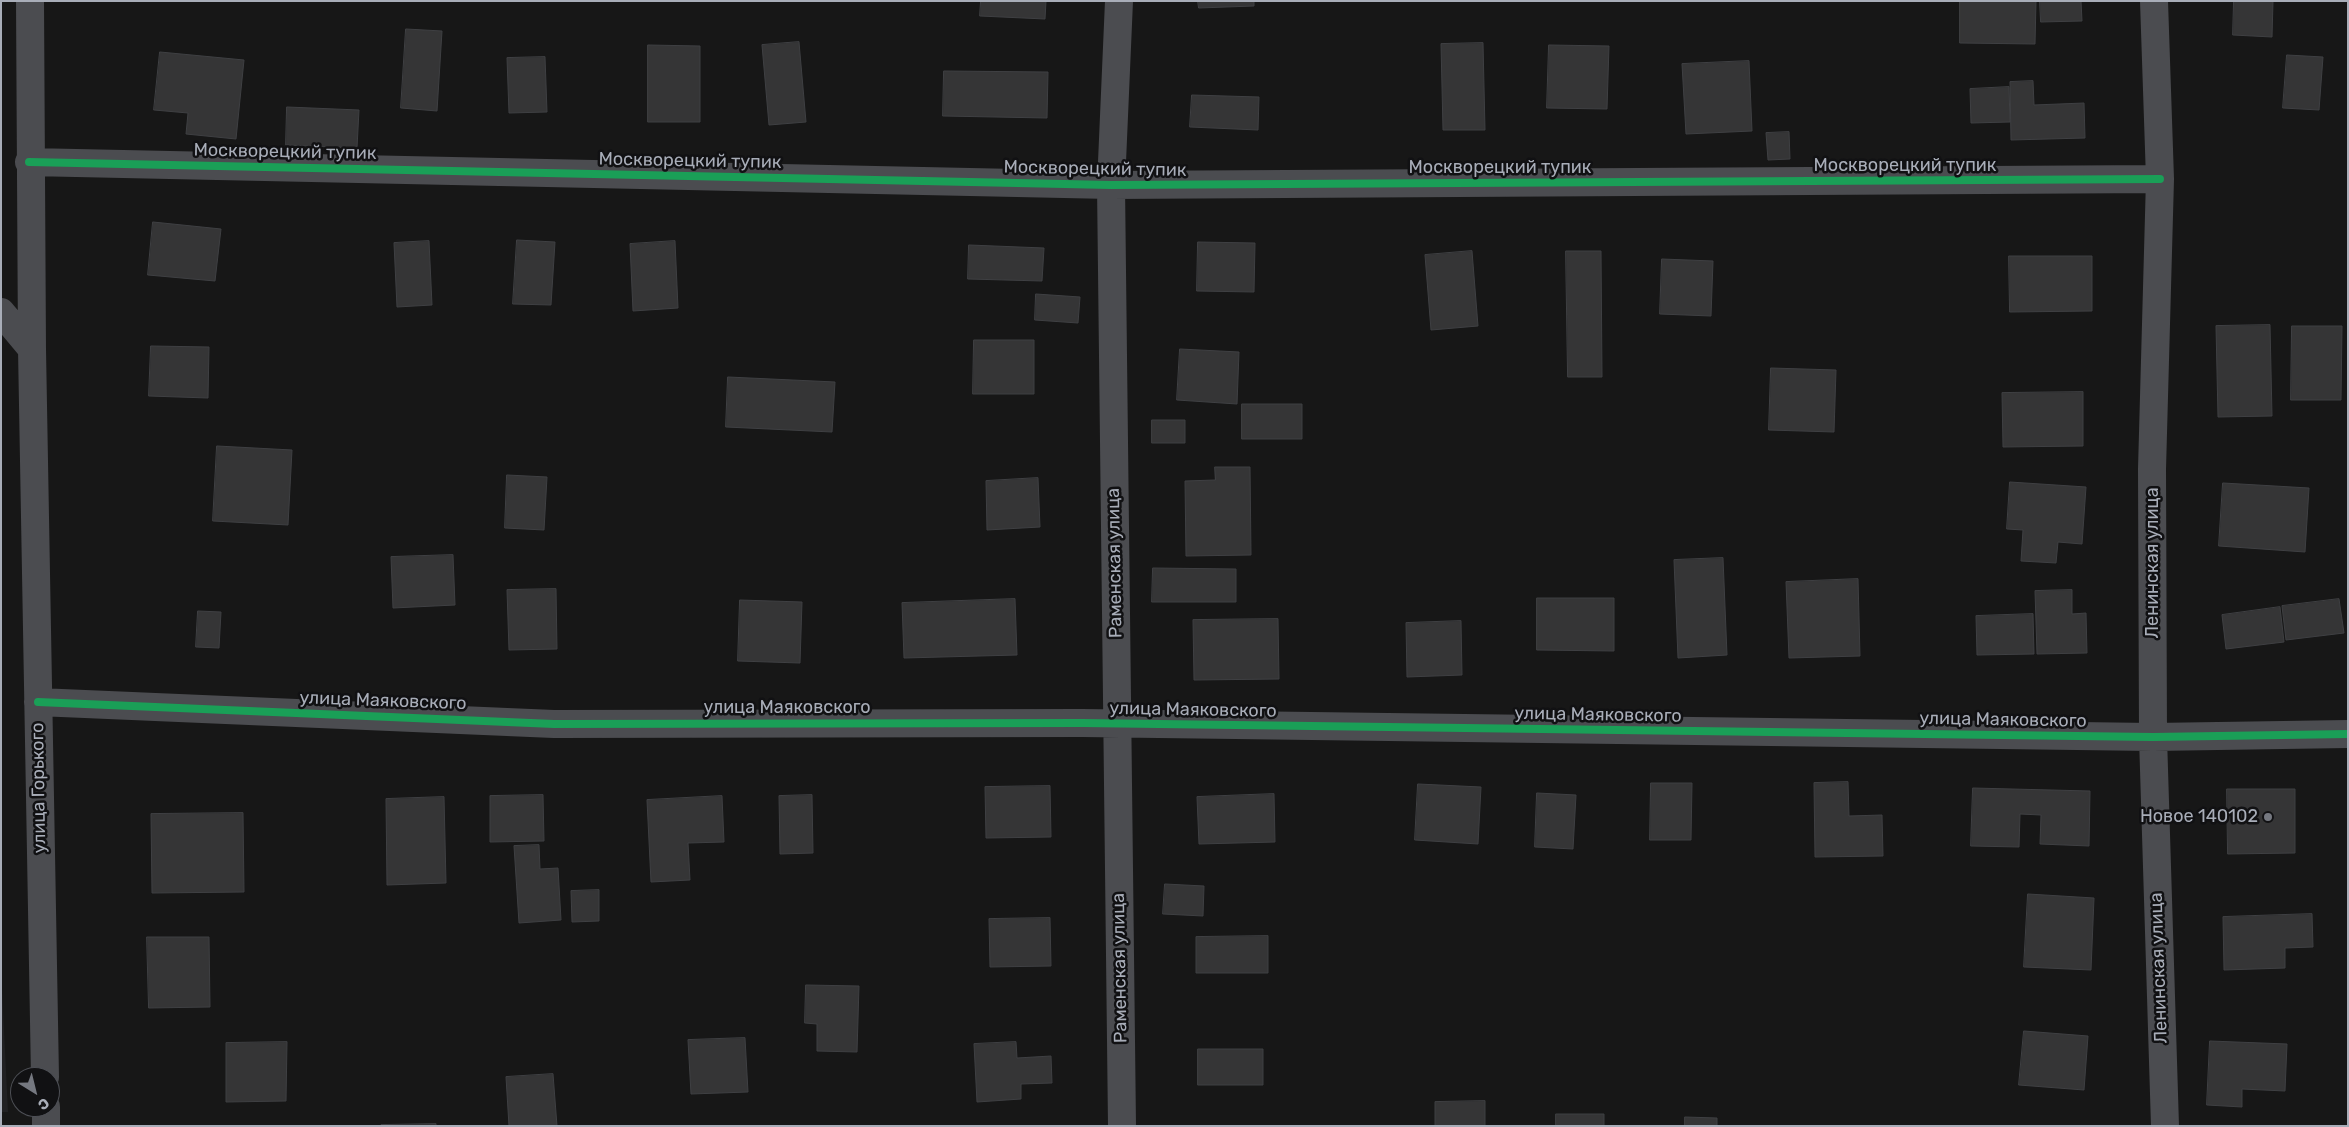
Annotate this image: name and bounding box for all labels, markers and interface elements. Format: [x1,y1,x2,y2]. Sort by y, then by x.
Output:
street label: Москворецкий тупик [193,140,377,164]
street label: Москворецкий тупик [598,149,782,173]
street label: Москворецкий тупик [1814,155,1996,177]
street label: Москворецкий тупик [1003,157,1187,181]
street label: Москворецкий тупик [1409,157,1591,179]
street label: Ленинская улица [2142,487,2164,639]
street label: Раменская улица [1103,488,1127,638]
street label: улица Маяковского [299,687,467,715]
street label: улица Маяковского [703,697,871,719]
street label: улица Маяковского [1109,698,1277,722]
street label: улица Маяковского [1514,703,1682,727]
street label: улица Маяковского [1919,708,2087,732]
street label: улица Горького [27,722,51,854]
place label: Новое 140102 [2140,806,2258,828]
marker: Новое 140102 [2262,811,2274,823]
street label: Ленинская улица [2146,892,2172,1044]
street label: Раменская улица [1108,893,1132,1043]
north arrow [10,1067,60,1117]
text: С [35,1094,53,1113]

